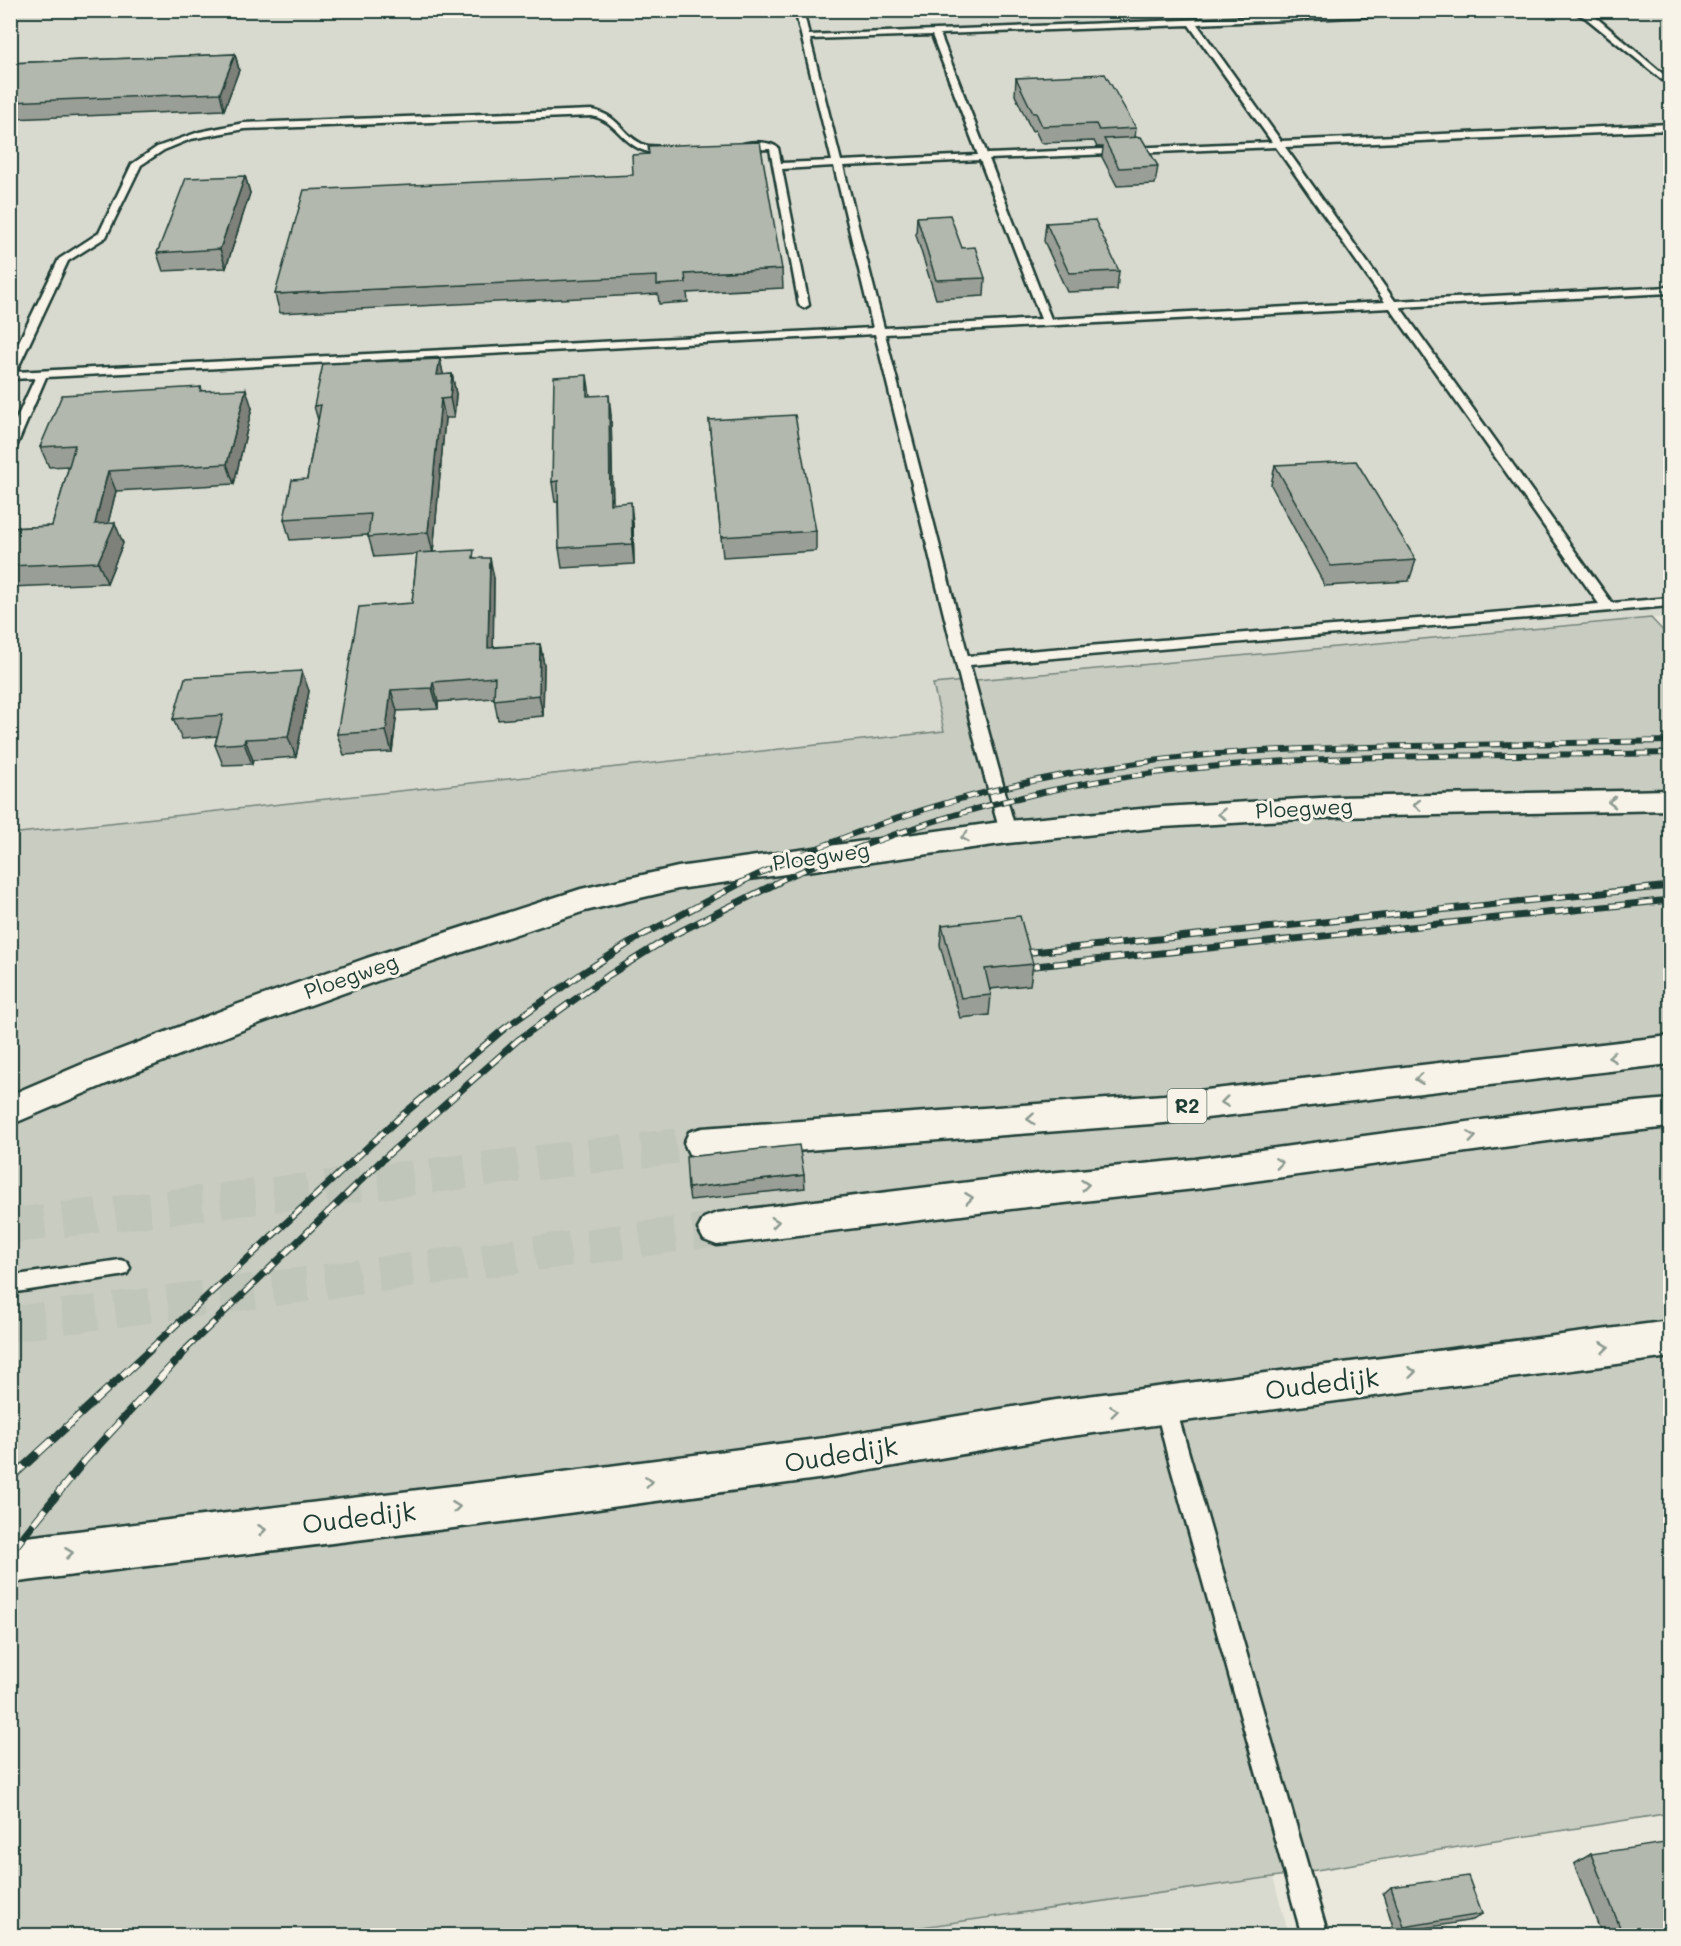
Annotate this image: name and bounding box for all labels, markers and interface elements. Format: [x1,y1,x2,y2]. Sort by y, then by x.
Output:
street label: Ploegweg [1255,791,1353,824]
one-way arrow [1608,795,1617,808]
one-way arrow [1413,799,1422,812]
one-way arrow [1218,807,1227,820]
one-way arrow [961,831,970,843]
street label: Ploegweg [771,835,871,876]
street label: Ploegweg [300,947,401,1004]
one-way arrow [1608,1050,1617,1063]
one-way arrow [1414,1072,1423,1085]
road number: R2 [1168,1089,1206,1123]
one-way arrow [1220,1095,1230,1107]
one-way arrow [1026,1112,1035,1125]
one-way arrow [1467,1131,1477,1143]
one-way arrow [1274,1157,1283,1169]
one-way arrow [1081,1179,1090,1192]
one-way arrow [964,1193,973,1205]
one-way arrow [771,1216,780,1229]
one-way arrow [1601,1341,1610,1354]
street label: Oudedijk [1263,1359,1381,1407]
one-way arrow [1407,1367,1417,1379]
one-way arrow [1110,1406,1119,1418]
street label: Oudedijk [782,1428,900,1480]
one-way arrow [645,1476,654,1488]
street label: Oudedijk [300,1493,418,1541]
one-way arrow [451,1501,460,1514]
one-way arrow [258,1524,267,1537]
one-way arrow [64,1548,73,1560]

